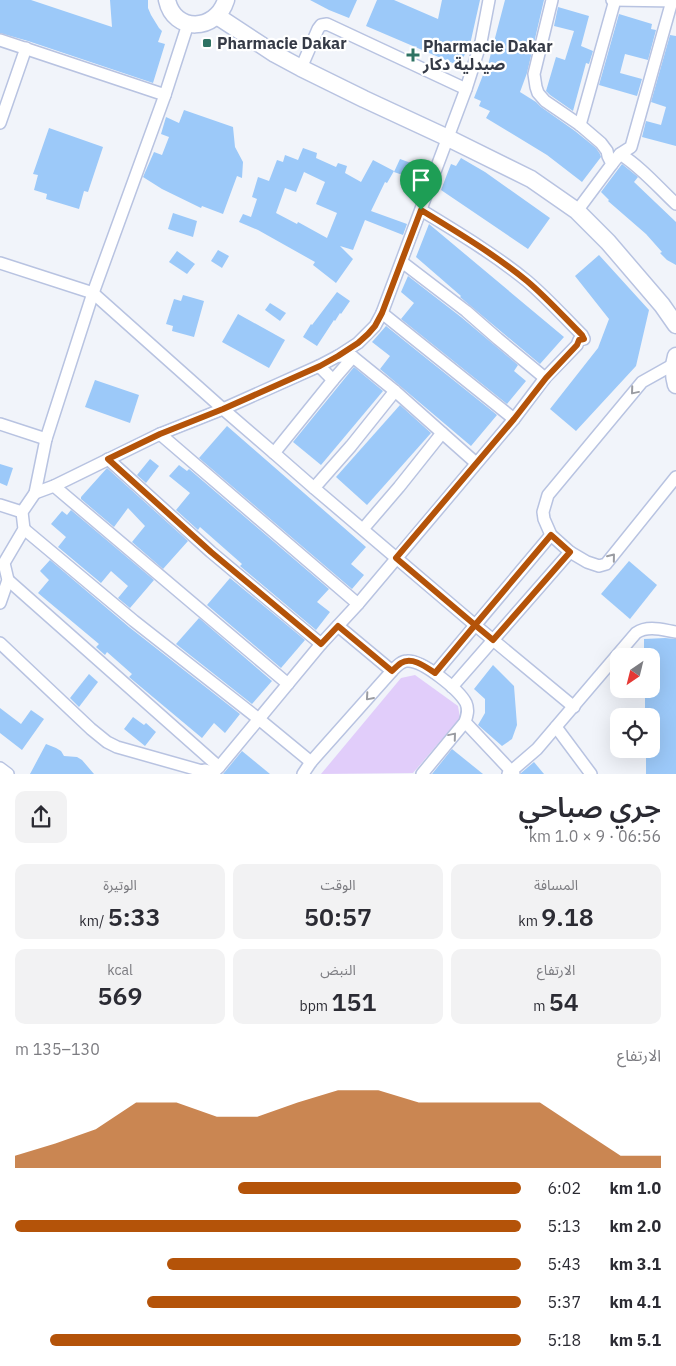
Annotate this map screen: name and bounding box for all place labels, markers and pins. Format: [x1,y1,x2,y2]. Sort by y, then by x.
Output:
place label: Pharmacie Dakar [217,33,347,53]
place label: Pharmacie Dakar صيدلية دكار [422,36,553,74]
marker: Pharmacie Dakar [201,37,213,49]
marker: Pharmacie Dakar صيدلية دكار [407,49,419,61]
pin [400,159,442,210]

